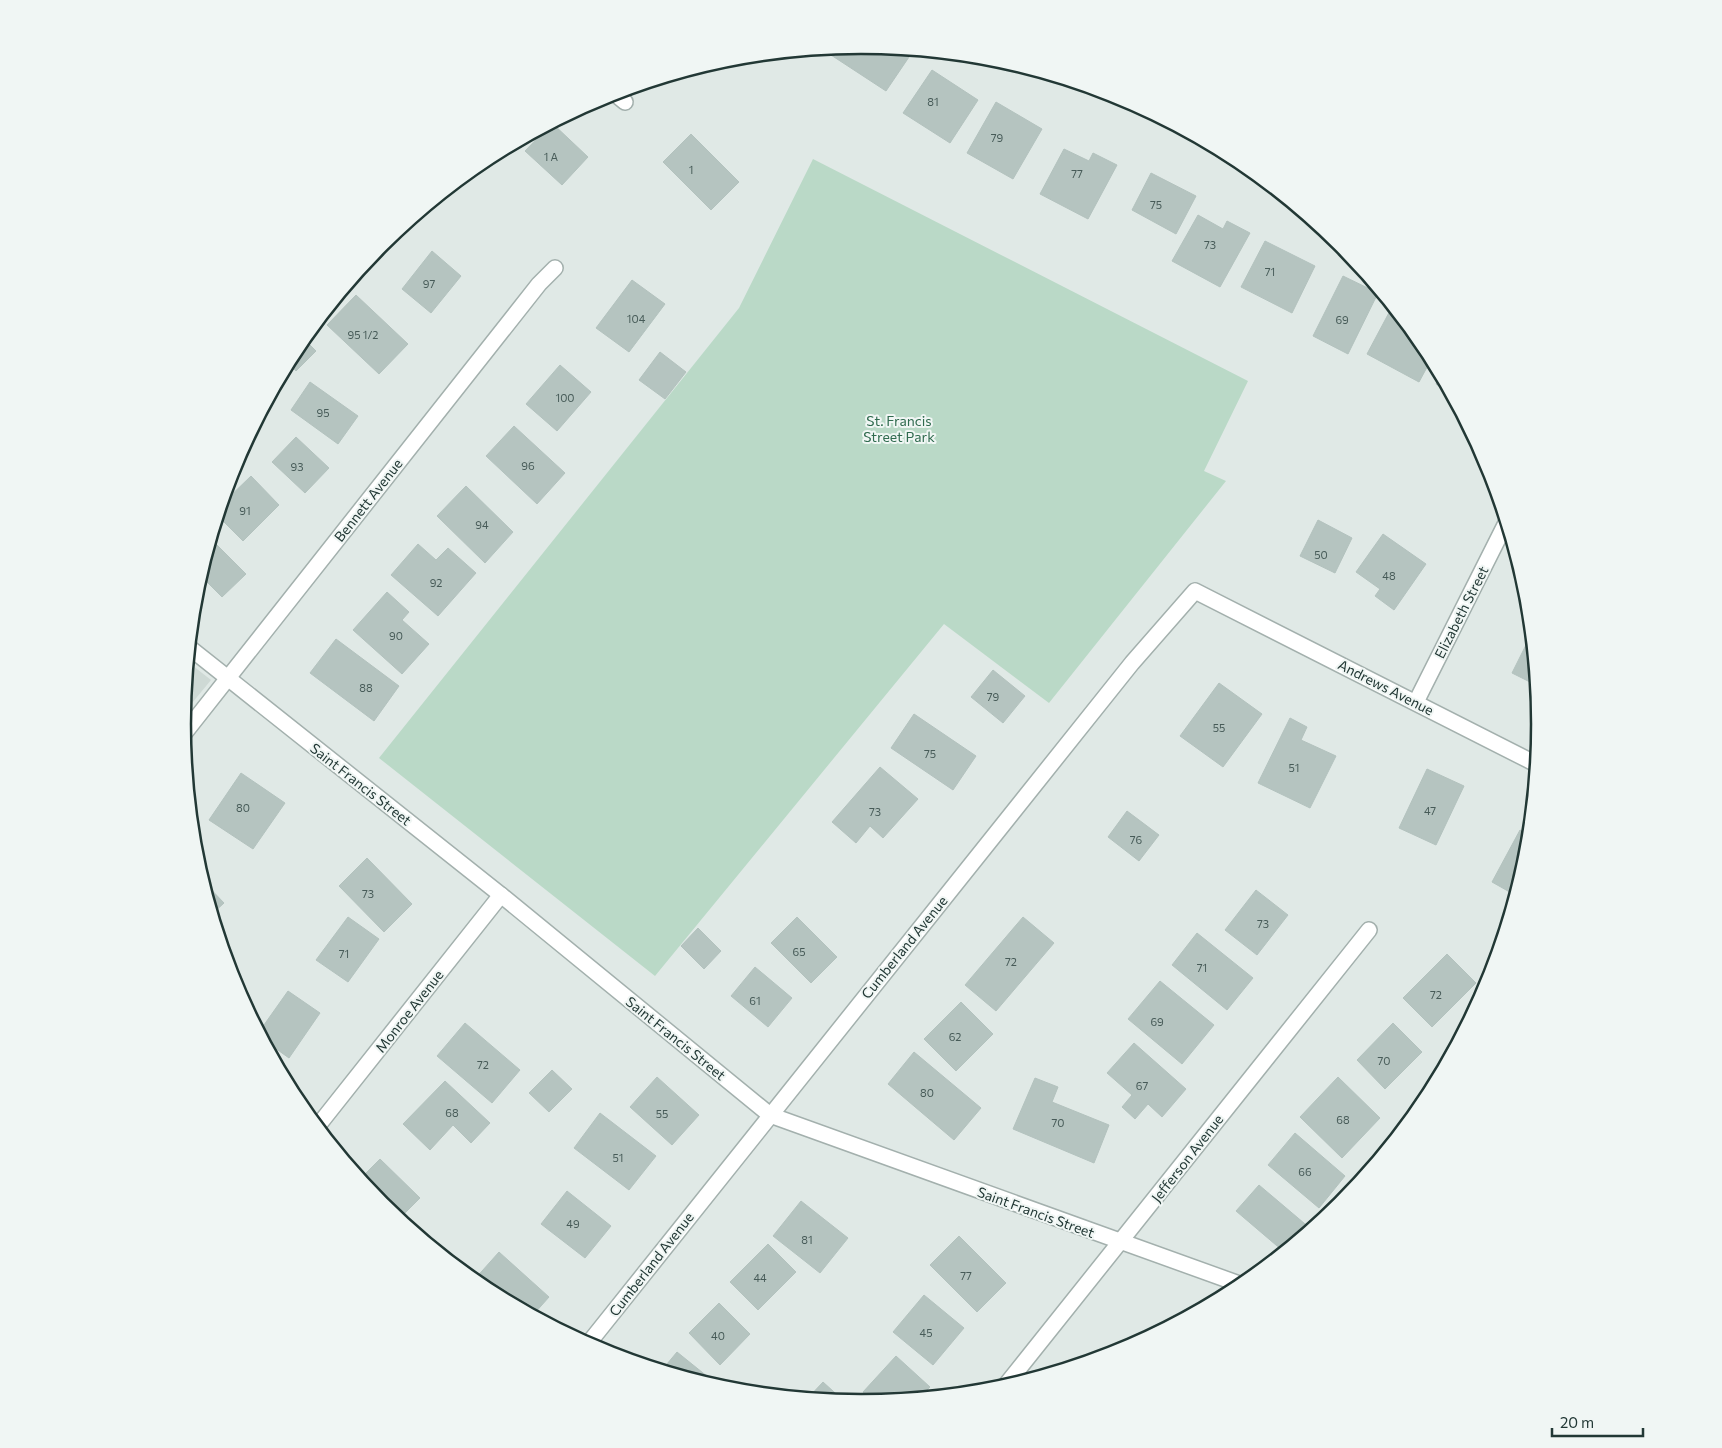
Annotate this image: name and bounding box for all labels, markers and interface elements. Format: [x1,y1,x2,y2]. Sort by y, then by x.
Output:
house number: 81 [927,95,939,108]
house number: 79 [991,131,1004,144]
house number: 1 A [544,150,559,163]
house number: 1 [689,163,693,176]
house number: 77 [1071,167,1083,180]
house number: 75 [1150,198,1162,211]
house number: 73 [1204,238,1216,251]
house number: 71 [1265,265,1275,278]
house number: 97 [423,277,435,290]
house number: 104 [627,312,646,325]
house number: 69 [1335,313,1349,326]
house number: 95 1/2 [348,328,378,341]
house number: 100 [555,391,575,404]
house number: 95 [317,406,330,419]
park label: St. Francis Street Park [863,412,935,445]
street label: Bennett Avenue [330,455,406,545]
house number: 96 [521,459,535,472]
house number: 93 [291,460,303,473]
house number: 91 [239,504,251,517]
house number: 94 [475,518,489,531]
house number: 50 [1314,548,1328,561]
street label: Elizabeth Street [1430,563,1492,661]
house number: 48 [1382,569,1396,582]
house number: 92 [430,576,442,589]
house number: 90 [389,629,403,642]
street label: Andrews Avenue [1335,656,1437,718]
house number: 88 [359,681,373,694]
house number: 79 [987,690,1000,703]
house number: 55 [1213,721,1225,734]
street label: Saint Francis Street [307,739,415,829]
house number: 75 [924,747,936,760]
house number: 51 [1288,761,1300,774]
house number: 80 [236,801,250,814]
house number: 47 [1424,804,1436,817]
house number: 73 [869,805,881,818]
house number: 76 [1130,833,1143,846]
house number: 73 [362,887,374,900]
street label: Cumberland Avenue [857,892,951,1002]
house number: 73 [1257,917,1269,930]
house number: 65 [793,945,806,958]
house number: 71 [339,947,349,960]
house number: 72 [1005,955,1017,968]
house number: 71 [1197,961,1207,974]
street label: Monroe Avenue [371,966,447,1056]
house number: 72 [1430,988,1442,1001]
street label: Saint Francis Street [623,993,729,1084]
house number: 61 [749,994,761,1007]
house number: 69 [1150,1015,1164,1028]
house number: 62 [949,1030,961,1043]
house number: 70 [1378,1054,1390,1067]
house number: 72 [477,1058,489,1071]
house number: 67 [1136,1079,1148,1092]
house number: 80 [920,1086,934,1099]
house number: 68 [445,1106,459,1119]
house number: 55 [656,1107,668,1120]
street label: Jefferson Avenue [1147,1111,1227,1205]
house number: 68 [1336,1113,1350,1126]
house number: 70 [1052,1116,1064,1129]
house number: 51 [612,1151,624,1164]
house number: 66 [1298,1165,1312,1178]
street label: Saint Francis Street [975,1183,1097,1241]
street label: Cumberland Avenue [605,1209,697,1319]
house number: 49 [566,1217,580,1230]
house number: 81 [801,1233,813,1246]
house number: 77 [960,1269,972,1282]
house number: 44 [753,1271,767,1284]
house number: 45 [920,1326,932,1339]
house number: 40 [711,1329,725,1342]
scale bar [1552,1406,1643,1438]
text: 20 m [1560,1413,1594,1431]

